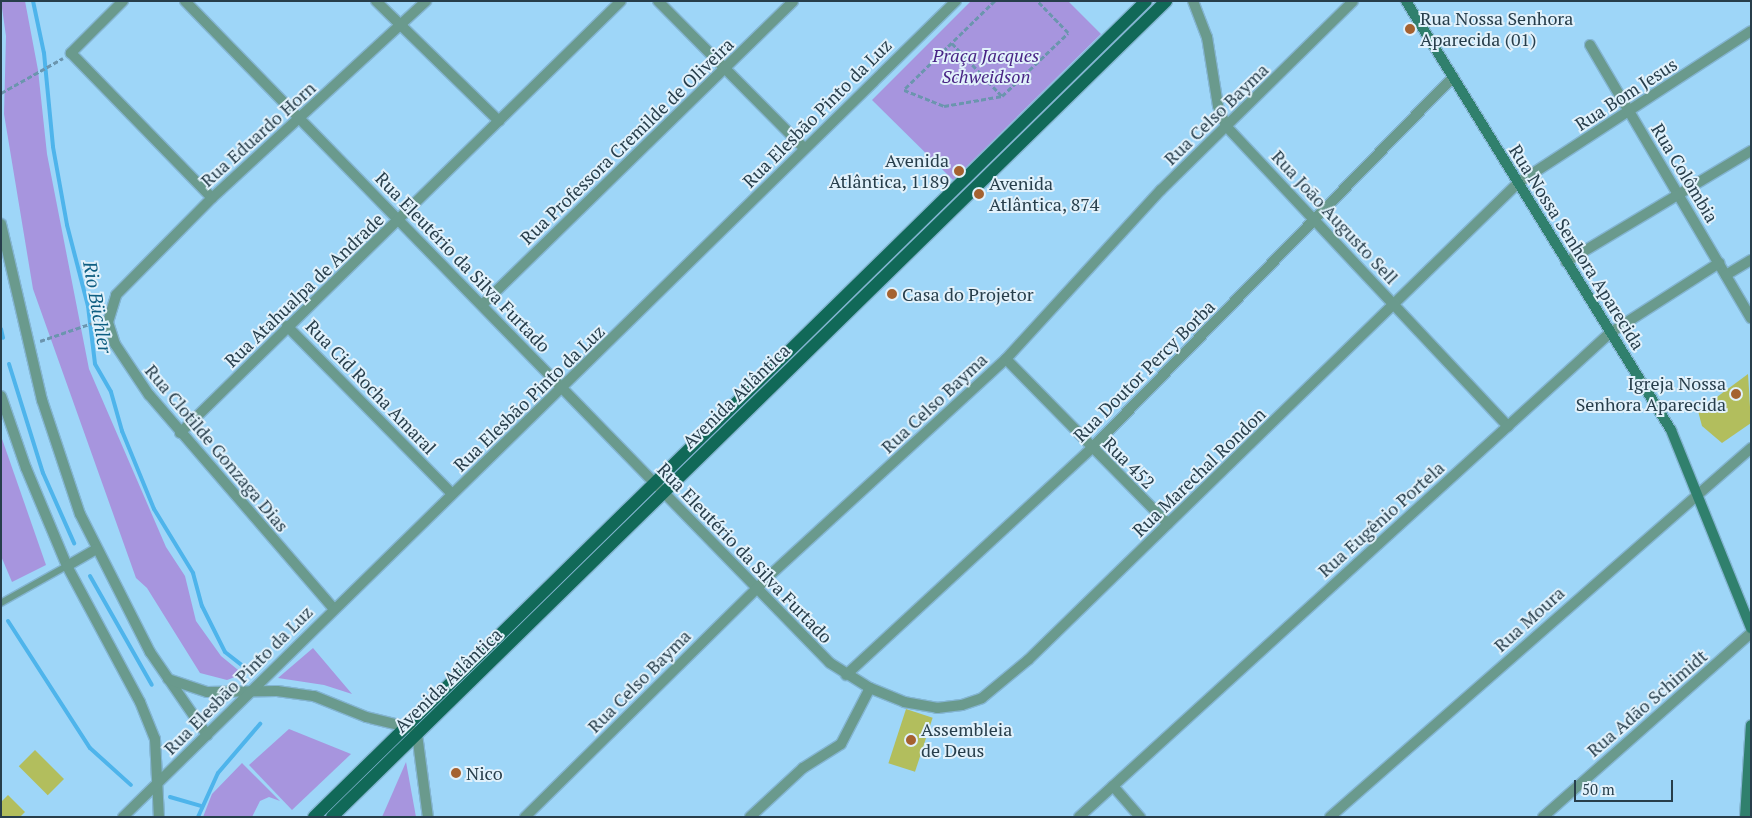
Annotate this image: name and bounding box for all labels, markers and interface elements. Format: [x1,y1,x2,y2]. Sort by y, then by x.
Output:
place label: Rua Nossa Senhora Aparecida (01) [1420,8,1573,50]
marker: Rua Nossa Senhora Aparecida (01) [1404,23,1416,35]
street label: Rua Professora Cremilde de Oliveira [516,33,738,249]
street label: Rua Elesbão Pinto da Luz [738,34,896,192]
park label: Praça Jacques Schweidson [933,45,1039,88]
street label: Rua Bom Jesus [1571,53,1681,135]
street label: Rua Celso Bayma [1159,59,1273,169]
street label: Rua Eduardo Horn [196,77,320,191]
street label: Rua Colômbia [1647,120,1723,226]
street label: Rua Nossa Senhora Aparecida [1505,140,1649,354]
street label: Rua João Augusto Sell [1267,145,1403,289]
place label: Avenida Atlântica, 1189 [828,150,949,192]
marker: Avenida Atlântica, 1189 [953,165,965,177]
street label: Rua Eleutério da Silva Furtado [371,167,555,357]
place label: Avenida Atlântica, 874 [989,173,1100,215]
marker: Avenida Atlântica, 874 [973,188,985,200]
street label: Rua Atahualpa de Andrade [220,208,388,372]
water label: Rio Büchler [79,259,117,355]
place label: Casa do Projetor [902,283,1034,305]
marker: Casa do Projetor [886,288,898,300]
street label: Rua Doutor Percy Borba [1069,296,1219,446]
street label: Rua Cid Rocha Amaral [301,315,441,459]
street label: Rua Elesbão Pinto da Luz [449,320,609,476]
street label: Avenida Atlântica [678,339,794,453]
street label: Rua Celso Bayma [877,348,991,458]
street label: Rua Clotilde Gonzaga Dias [141,360,293,536]
place label: Igreja Nossa Senhora Aparecida [1575,373,1726,416]
marker: Igreja Nossa Senhora Aparecida [1730,388,1742,400]
street label: Rua Marechal Rondon [1128,403,1270,541]
street label: Rua 452 [1099,433,1159,493]
street label: Rua Eugênio Portela [1313,457,1449,581]
street label: Rua Eleutério da Silva Furtado [653,458,837,648]
street label: Rua Moura [1489,582,1569,656]
street label: Rua Elesbão Pinto da Luz [159,601,317,759]
street label: Avenida Atlântica [390,623,506,737]
street label: Rua Celso Bayma [583,625,695,737]
street label: Rua Adão Schimidt [1582,645,1712,761]
place label: Assembleia de Deus [921,719,1012,762]
marker: Assembleia de Deus [905,734,917,746]
place label: Nico [466,762,503,784]
marker: Nico [450,767,462,779]
scale bar [1577,770,1676,802]
text: 50 m [1582,779,1615,799]

